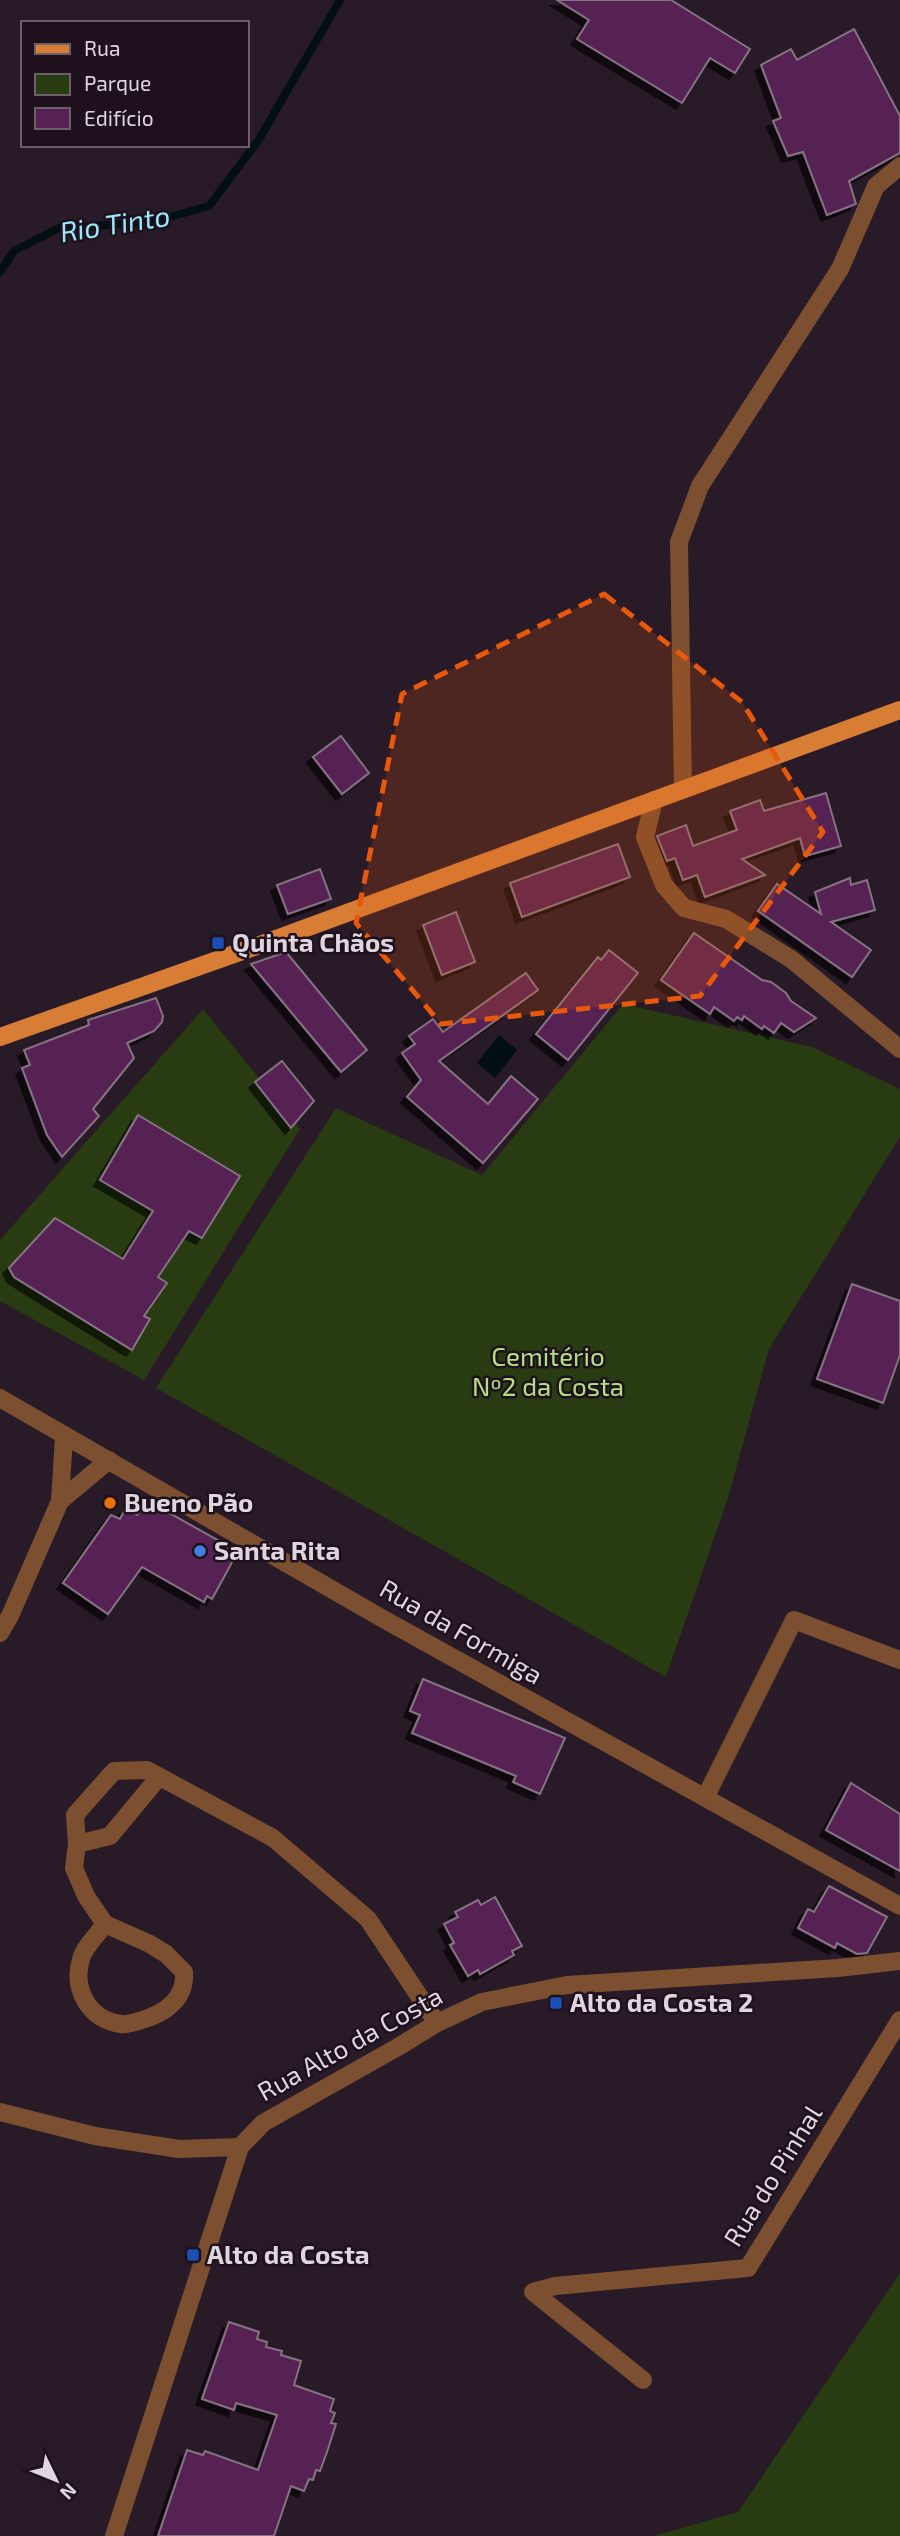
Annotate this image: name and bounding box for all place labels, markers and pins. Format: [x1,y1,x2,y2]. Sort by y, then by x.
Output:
place label: Quinta Chãos [232,926,394,958]
marker: Quinta Chãos [210,935,226,951]
place label: Bueno Pão [124,1486,253,1517]
marker: Bueno Pão [102,1495,118,1511]
place label: Santa Rita [214,1534,340,1565]
marker: Santa Rita [192,1543,208,1559]
place label: Alto da Costa 2 [570,1986,753,2017]
marker: Alto da Costa 2 [548,1995,564,2011]
place label: Alto da Costa [207,2238,370,2269]
marker: Alto da Costa [185,2247,201,2263]

